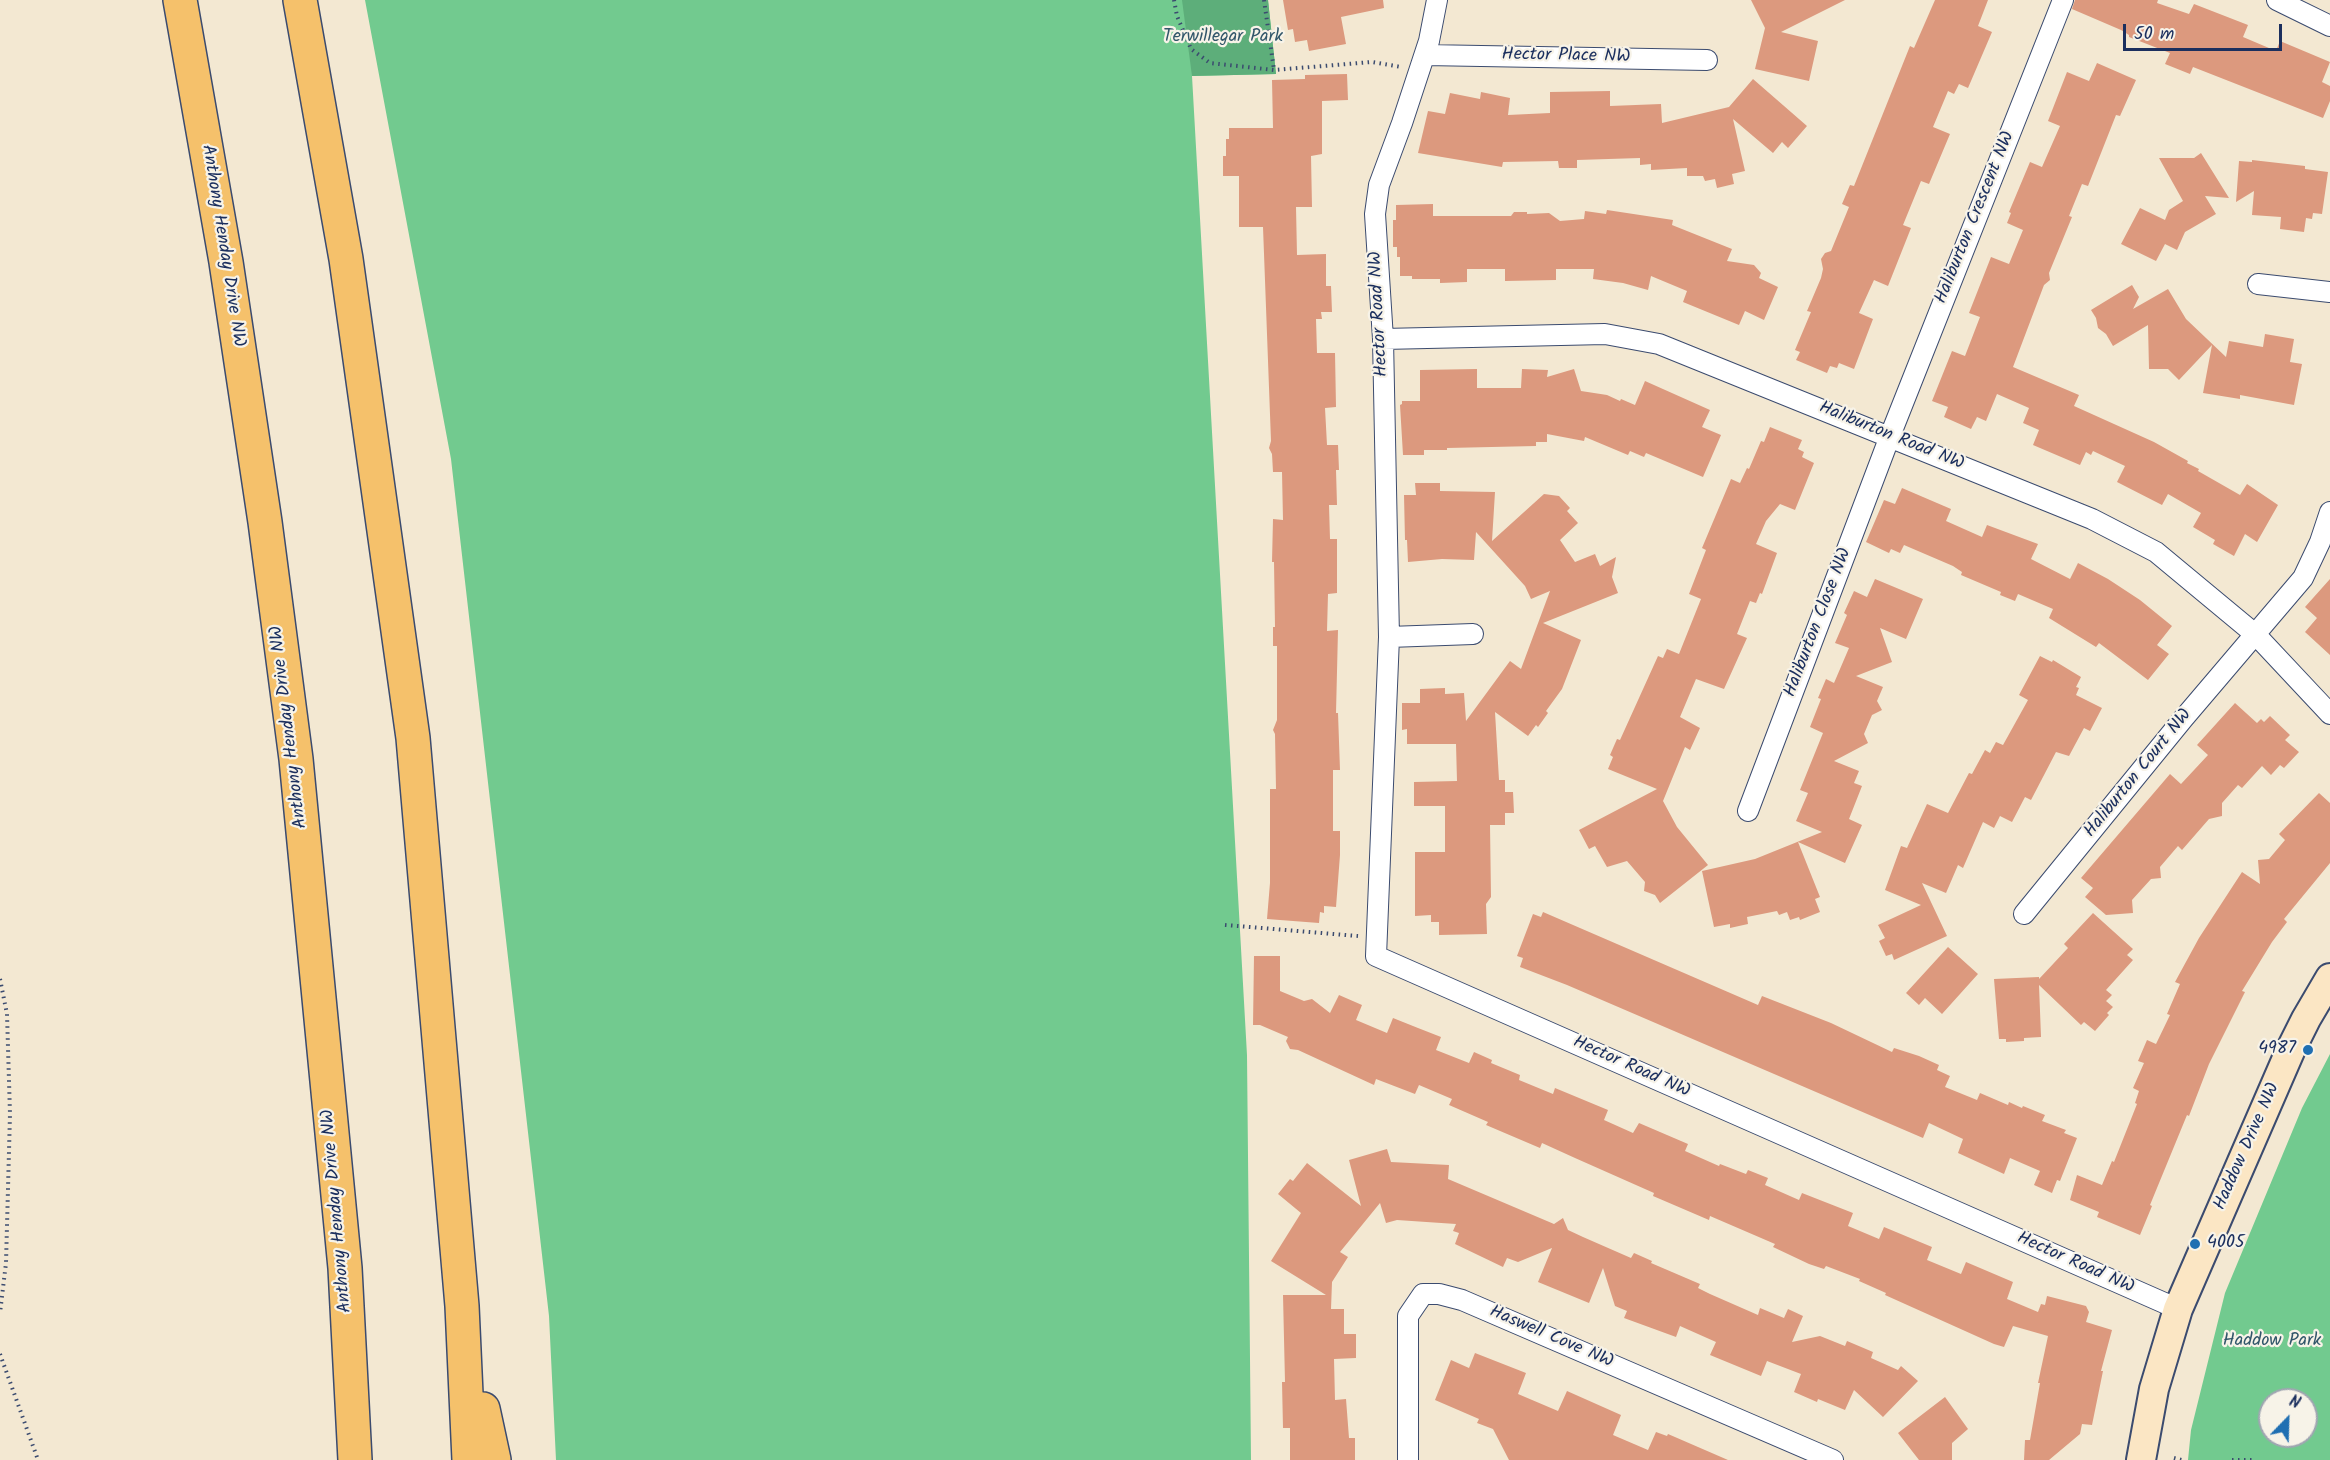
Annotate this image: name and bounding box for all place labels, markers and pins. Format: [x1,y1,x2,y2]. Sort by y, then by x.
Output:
place label: 4987 [2258,1039,2296,1061]
marker: 4987 [2301,1043,2315,1057]
place label: 4005 [2207,1233,2245,1255]
marker: 4005 [2188,1237,2202,1251]

